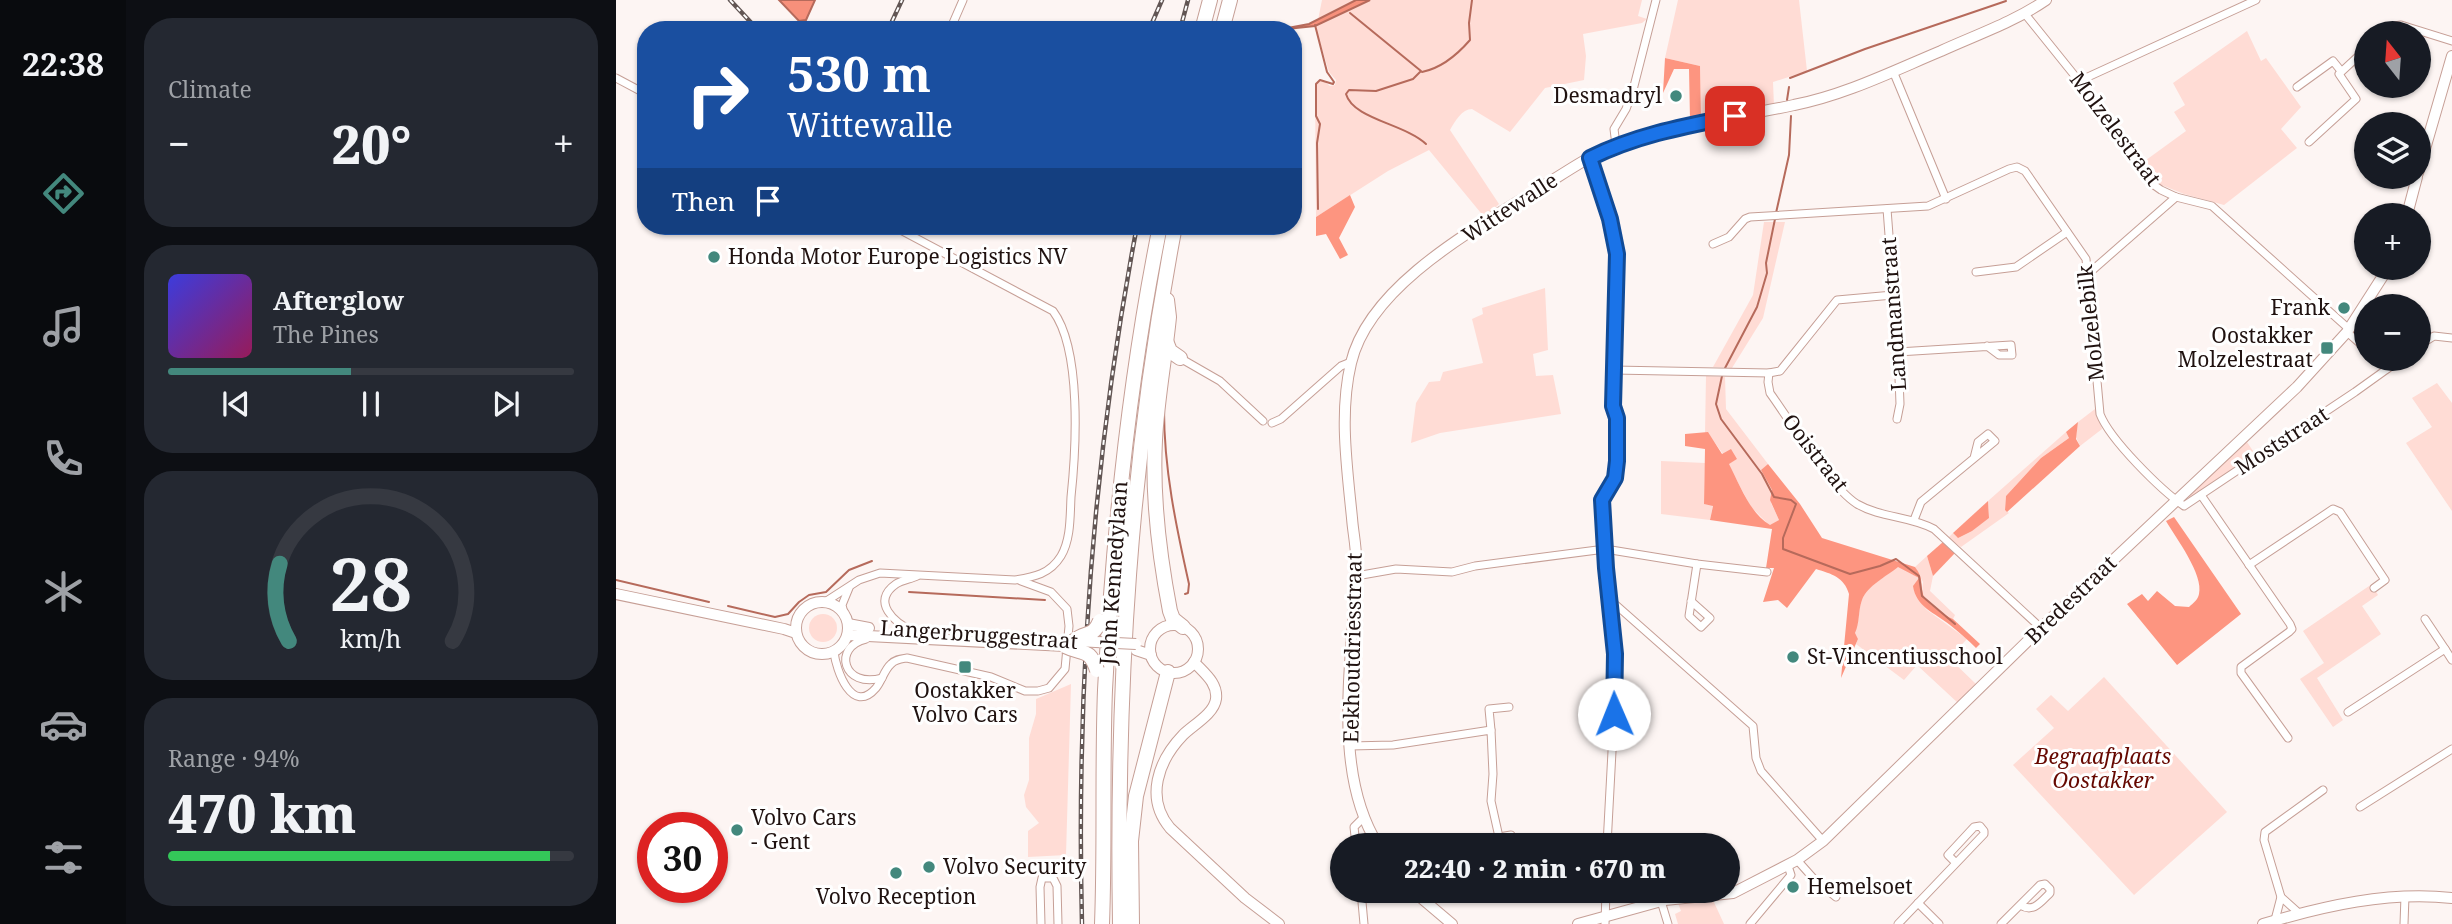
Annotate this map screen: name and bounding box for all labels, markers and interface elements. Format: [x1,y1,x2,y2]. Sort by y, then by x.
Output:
north arrow [2354,21,2431,98]
map controls [2354,21,2431,371]
text: 530 m [787,40,931,106]
text: 22:38 [22,42,104,85]
icon: right [672,49,763,140]
street label: Molzelestraat [2064,66,2168,191]
text: Climate [168,73,252,105]
place label: Desmadryl [1553,81,1662,109]
pin [1705,86,1765,146]
marker: Desmadryl [1668,88,1684,104]
icon: arrive [1716,97,1754,135]
text: Wittewalle [787,103,953,146]
text: 20° [331,108,411,179]
button: layers [2354,112,2431,189]
text: − [168,117,190,169]
text: + [553,117,574,169]
street label: Wittewalle [1456,166,1563,249]
icon: directions [39,169,88,218]
icon: arrive [749,182,787,220]
text: Then [672,183,735,219]
button: + [2354,203,2431,280]
street label: Landmanstraat [1874,236,1912,392]
place label: Honda Motor Europe Logistics NV [728,242,1068,270]
marker: Honda Motor Europe Logistics NV [706,249,722,265]
street label: Molzelebilk [2070,263,2110,382]
text: Afterglow [273,282,404,318]
place label: Frank [2270,293,2331,321]
button: − [2354,294,2431,371]
marker: Frank [2336,300,2352,316]
icon: music [39,302,88,351]
text: The Pines [273,318,379,350]
place label: Oostakker Molzelestraat [2178,321,2313,373]
marker: Oostakker Molzelestraat [2319,340,2335,356]
icon: previous [217,385,255,423]
icon: pause [352,385,390,423]
icon: next [487,385,525,423]
street label: Moststraat [2229,400,2334,481]
street label: Ooistraat [1776,408,1855,497]
icon: phone [39,434,88,483]
street label: John Kennedylaan [1093,480,1133,667]
text: 28 [330,534,412,633]
street label: Bredestraat [2019,549,2122,650]
street label: Eekhoutdriesstraat [1336,553,1368,743]
icon: climate [39,567,88,616]
street label: Langerbruggestraat [879,613,1079,655]
text: km/h [340,621,402,655]
place label: St-Vincentiusschool [1807,642,2003,670]
marker: St-Vincentiusschool [1785,649,1801,665]
marker: Oostakker Volvo Cars [957,659,973,675]
place label: Oostakker Volvo Cars [912,676,1018,728]
position arrow [1577,677,1651,751]
icon: car [39,700,88,749]
text: Range · 94% [168,742,300,774]
park label: Begraafplaats Oostakker [2034,742,2171,794]
text: 470 km [168,777,356,848]
place label: Volvo Cars - Gent [751,803,856,855]
speed limit sign: 30 [637,812,728,903]
marker: Volvo Cars - Gent [729,822,745,838]
icon: filters [39,833,88,882]
text: 22:40 · 2 min · 670 m [1404,850,1666,886]
place label: Volvo Security [943,852,1087,880]
marker: Volvo Security [921,859,937,875]
marker: Volvo Reception [888,865,904,881]
place label: Hemelsoet [1807,872,1913,900]
marker: Hemelsoet [1785,879,1801,895]
place label: Volvo Reception [816,882,976,910]

